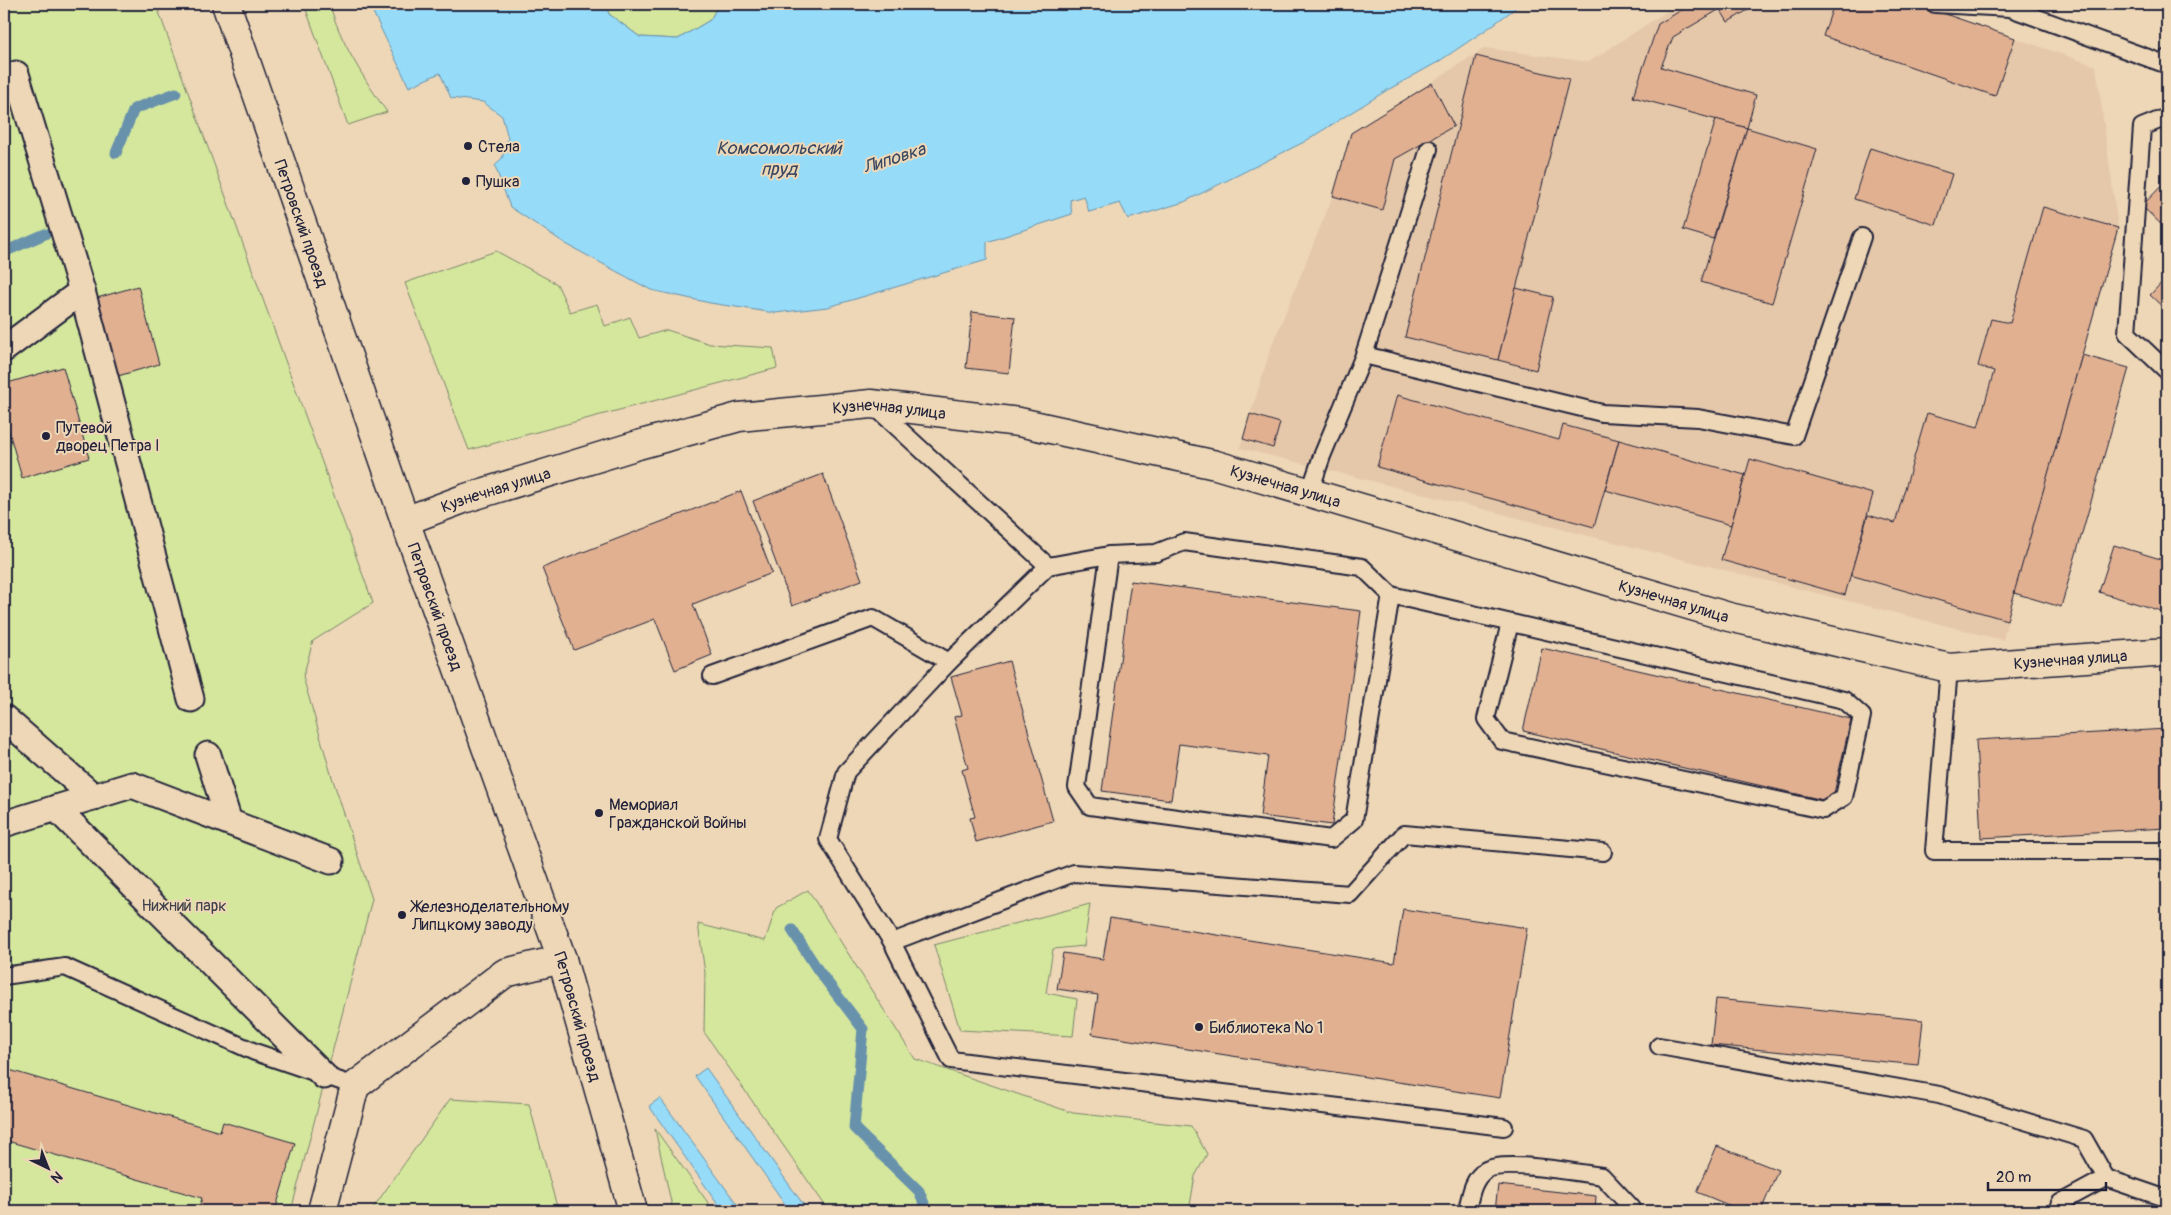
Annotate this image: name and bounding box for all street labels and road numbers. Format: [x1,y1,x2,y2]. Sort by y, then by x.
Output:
street label: Петровский проезд [270,157,332,290]
street label: Кузнечная улица [832,395,947,424]
street label: Кузнечная улица [1228,461,1343,512]
street label: Кузнечная улица [438,464,553,518]
street label: Петровский проезд [403,541,467,674]
street label: Кузнечная улица [1616,576,1731,627]
street label: Кузнечная улица [2013,646,2128,674]
street label: Петровский проезд [549,949,605,1084]

